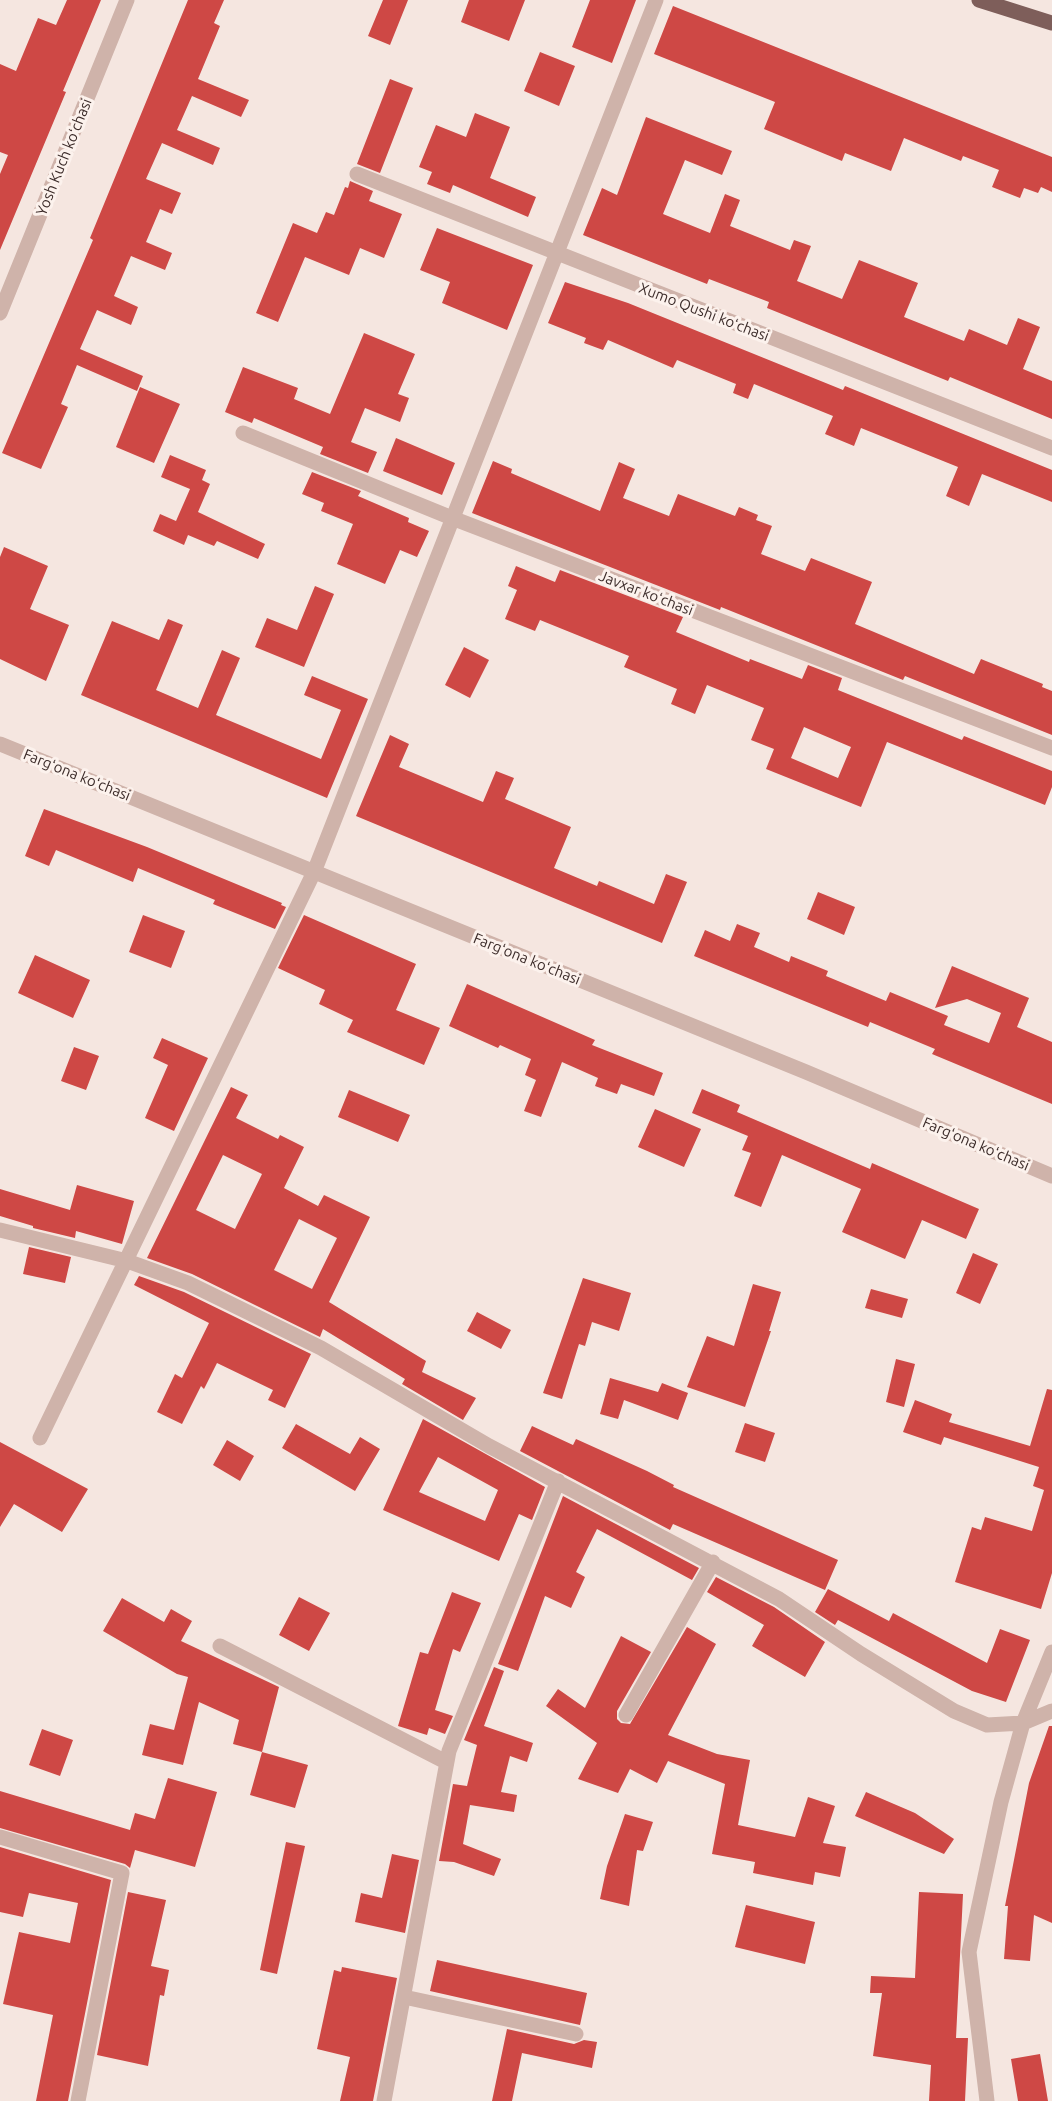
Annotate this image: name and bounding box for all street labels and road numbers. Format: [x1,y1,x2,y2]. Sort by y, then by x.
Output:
street label: Yosh Kuch koʻchasi [32,96,96,218]
street label: Xumo Qushi koʻchasi [636,279,772,345]
street label: Javxar koʻchasi [596,567,696,619]
street label: Fargʻona koʻchasi [21,745,133,805]
street label: Fargʻona koʻchasi [471,929,583,989]
street label: Fargʻona koʻchasi [920,1113,1032,1175]

